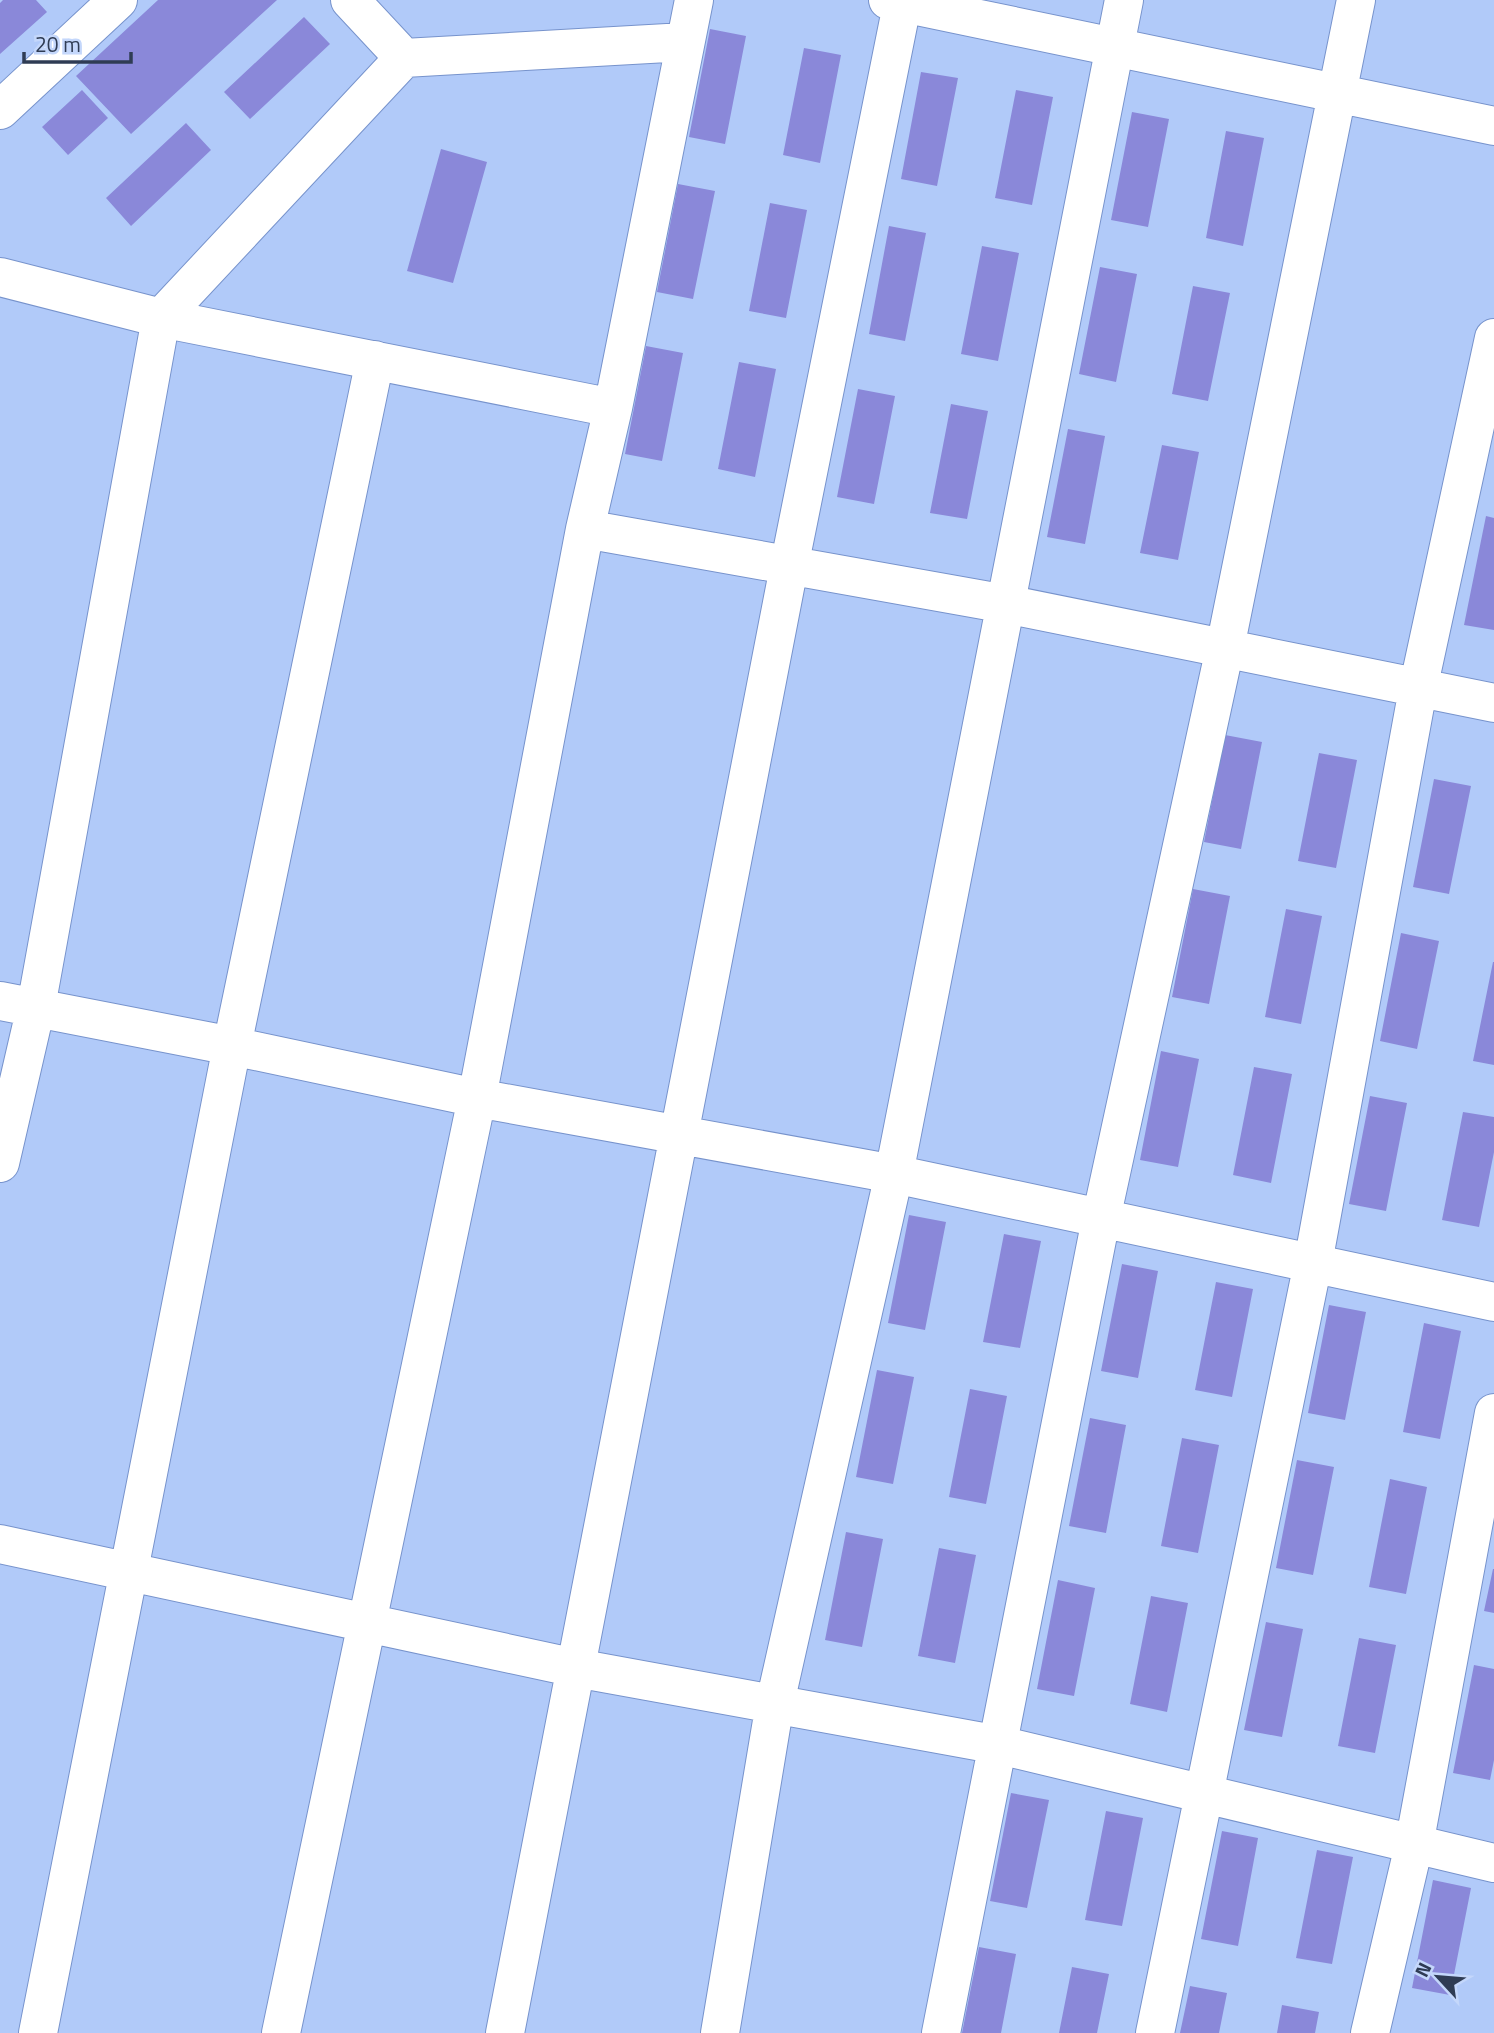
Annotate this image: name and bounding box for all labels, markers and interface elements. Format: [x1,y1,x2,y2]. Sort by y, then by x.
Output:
scale bar [24,21,131,65]
text: 20 m [35,28,81,60]
north arrow [1403,1942,1473,2012]
text: N [1406,1957,1438,1982]

